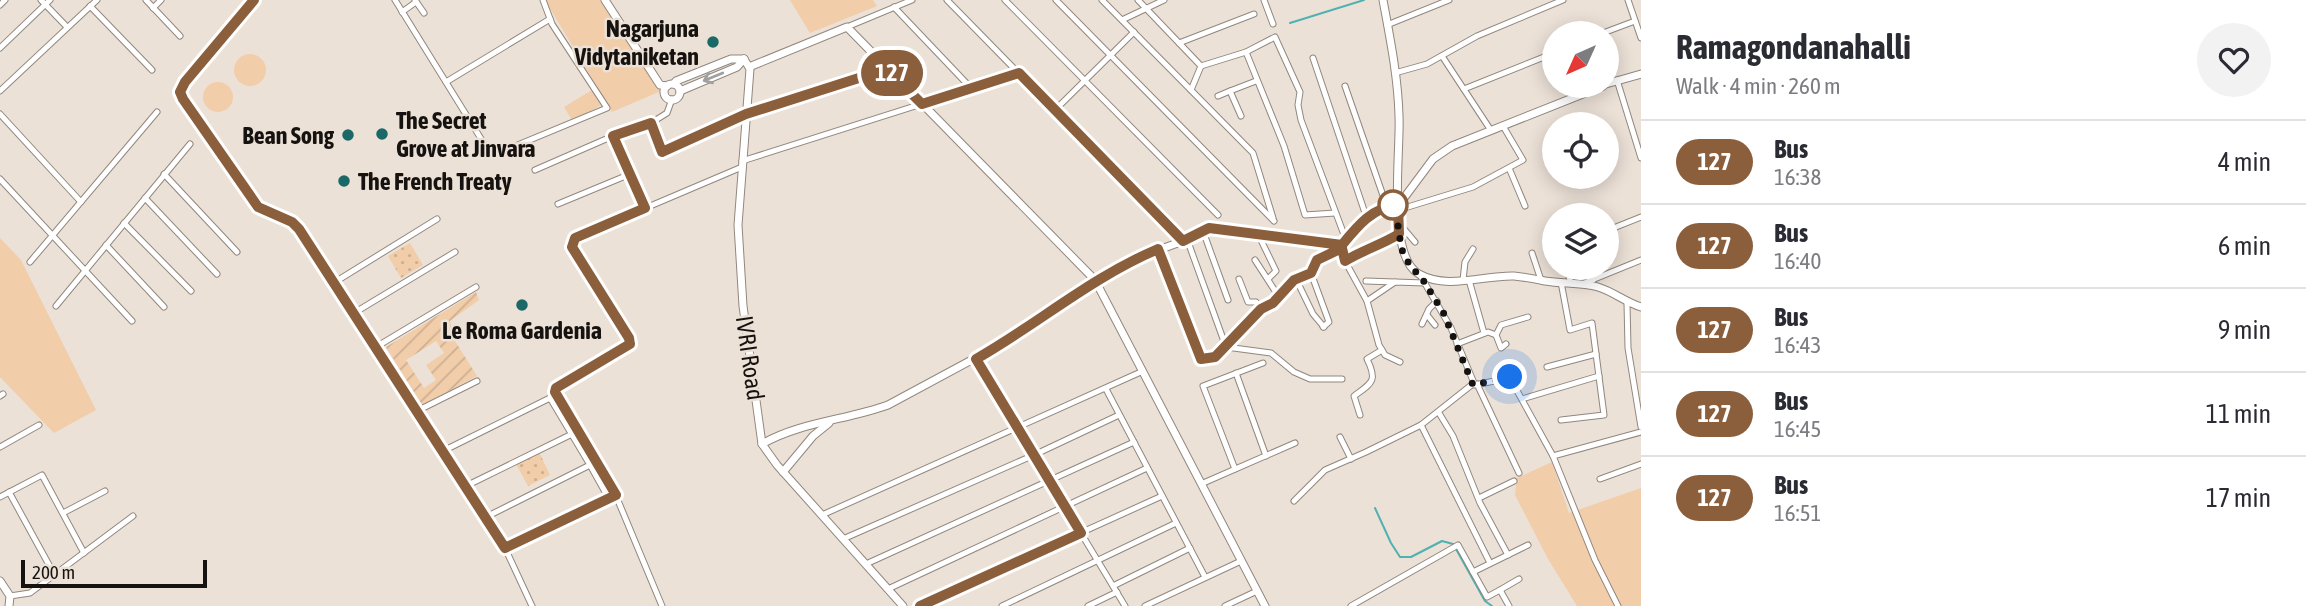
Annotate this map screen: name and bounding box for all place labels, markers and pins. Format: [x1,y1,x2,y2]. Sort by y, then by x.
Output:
place label: Nagarjuna Vidytaniketan [574,15,699,70]
marker: Nagarjuna Vidytaniketan [705,34,721,50]
place label: The Secret Grove at Jinvara [396,107,535,162]
place label: Bean Song [242,122,335,149]
marker: The Secret Grove at Jinvara [374,126,390,142]
marker: Bean Song [340,127,356,143]
place label: The French Treaty [358,168,512,195]
marker: The French Treaty [336,173,352,189]
unlabelled marker [1378,190,1408,220]
marker: Le Roma Gardenia [514,297,530,313]
place label: Le Roma Gardenia [442,317,602,344]

